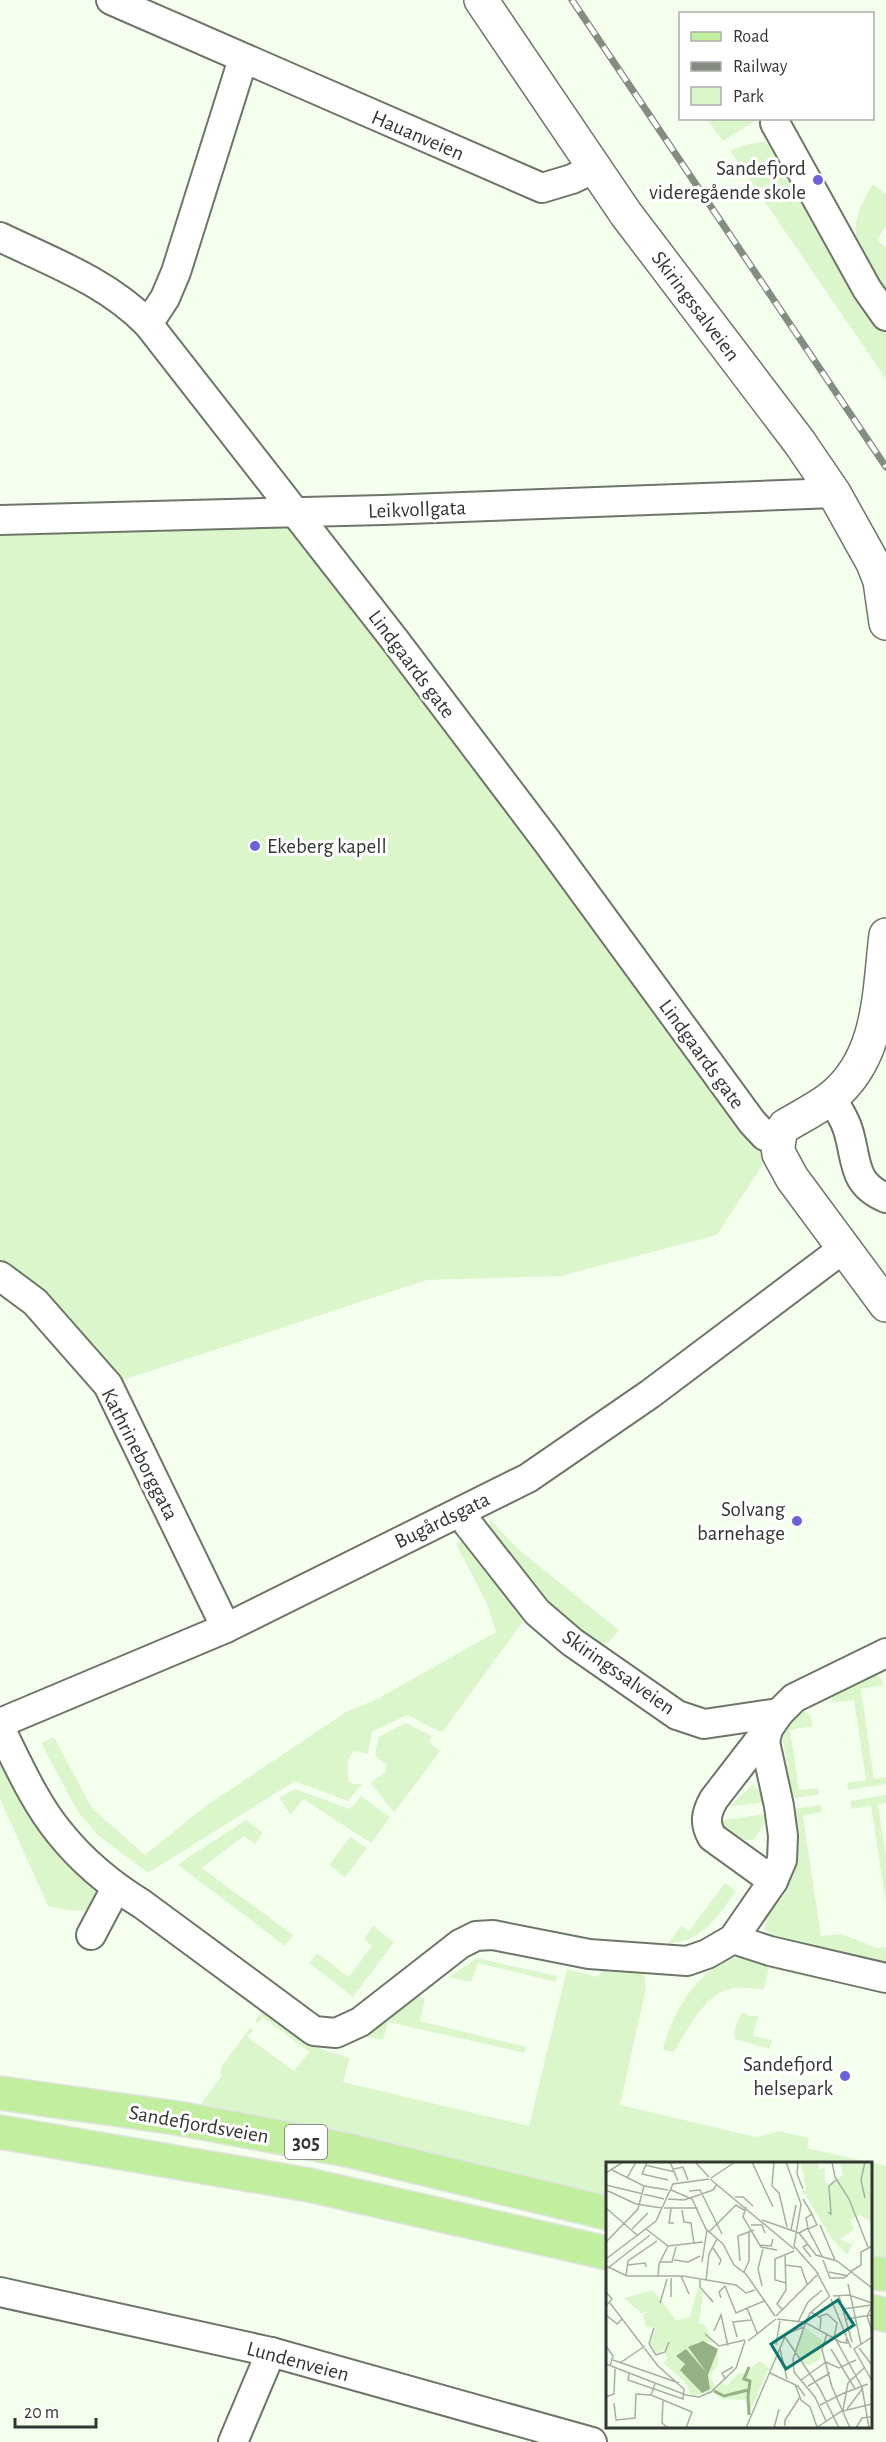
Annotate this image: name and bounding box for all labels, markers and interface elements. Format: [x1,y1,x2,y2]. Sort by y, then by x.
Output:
legend [679,12,874,120]
text: Road [733,28,769,46]
text: Railway [733,58,788,76]
text: Park [733,88,765,106]
street label: Hauanveien [369,107,467,164]
place label: Sandefjord videregående skole [649,158,806,203]
marker: Sandefjord videregående skole [811,173,825,187]
street label: Skiringssalveien [648,247,744,365]
street label: Leikvollgata [368,497,467,522]
street label: Lindgaards gate [364,606,459,722]
place label: Ekeberg kapell [267,836,387,857]
marker: Ekeberg kapell [248,839,262,853]
street label: Lindgaards gate [655,996,748,1113]
street label: Kathrineborggata [97,1385,182,1524]
street label: Bugårdsgata [391,1488,493,1552]
place label: Solvang barnehage [697,1499,786,1544]
marker: Solvang barnehage [790,1514,804,1528]
street label: Skiringssalveien [559,1626,679,1719]
place label: Sandefjord helsepark [743,2054,833,2099]
marker: Sandefjord helsepark [838,2069,852,2083]
street label: Sandefjordsveien [127,2102,270,2148]
road number: 305 [285,2125,327,2159]
inset map [606,2162,871,2427]
street label: Lundenveien [244,2338,351,2385]
scale bar [15,2391,96,2429]
text: 20 m [24,2404,59,2422]

